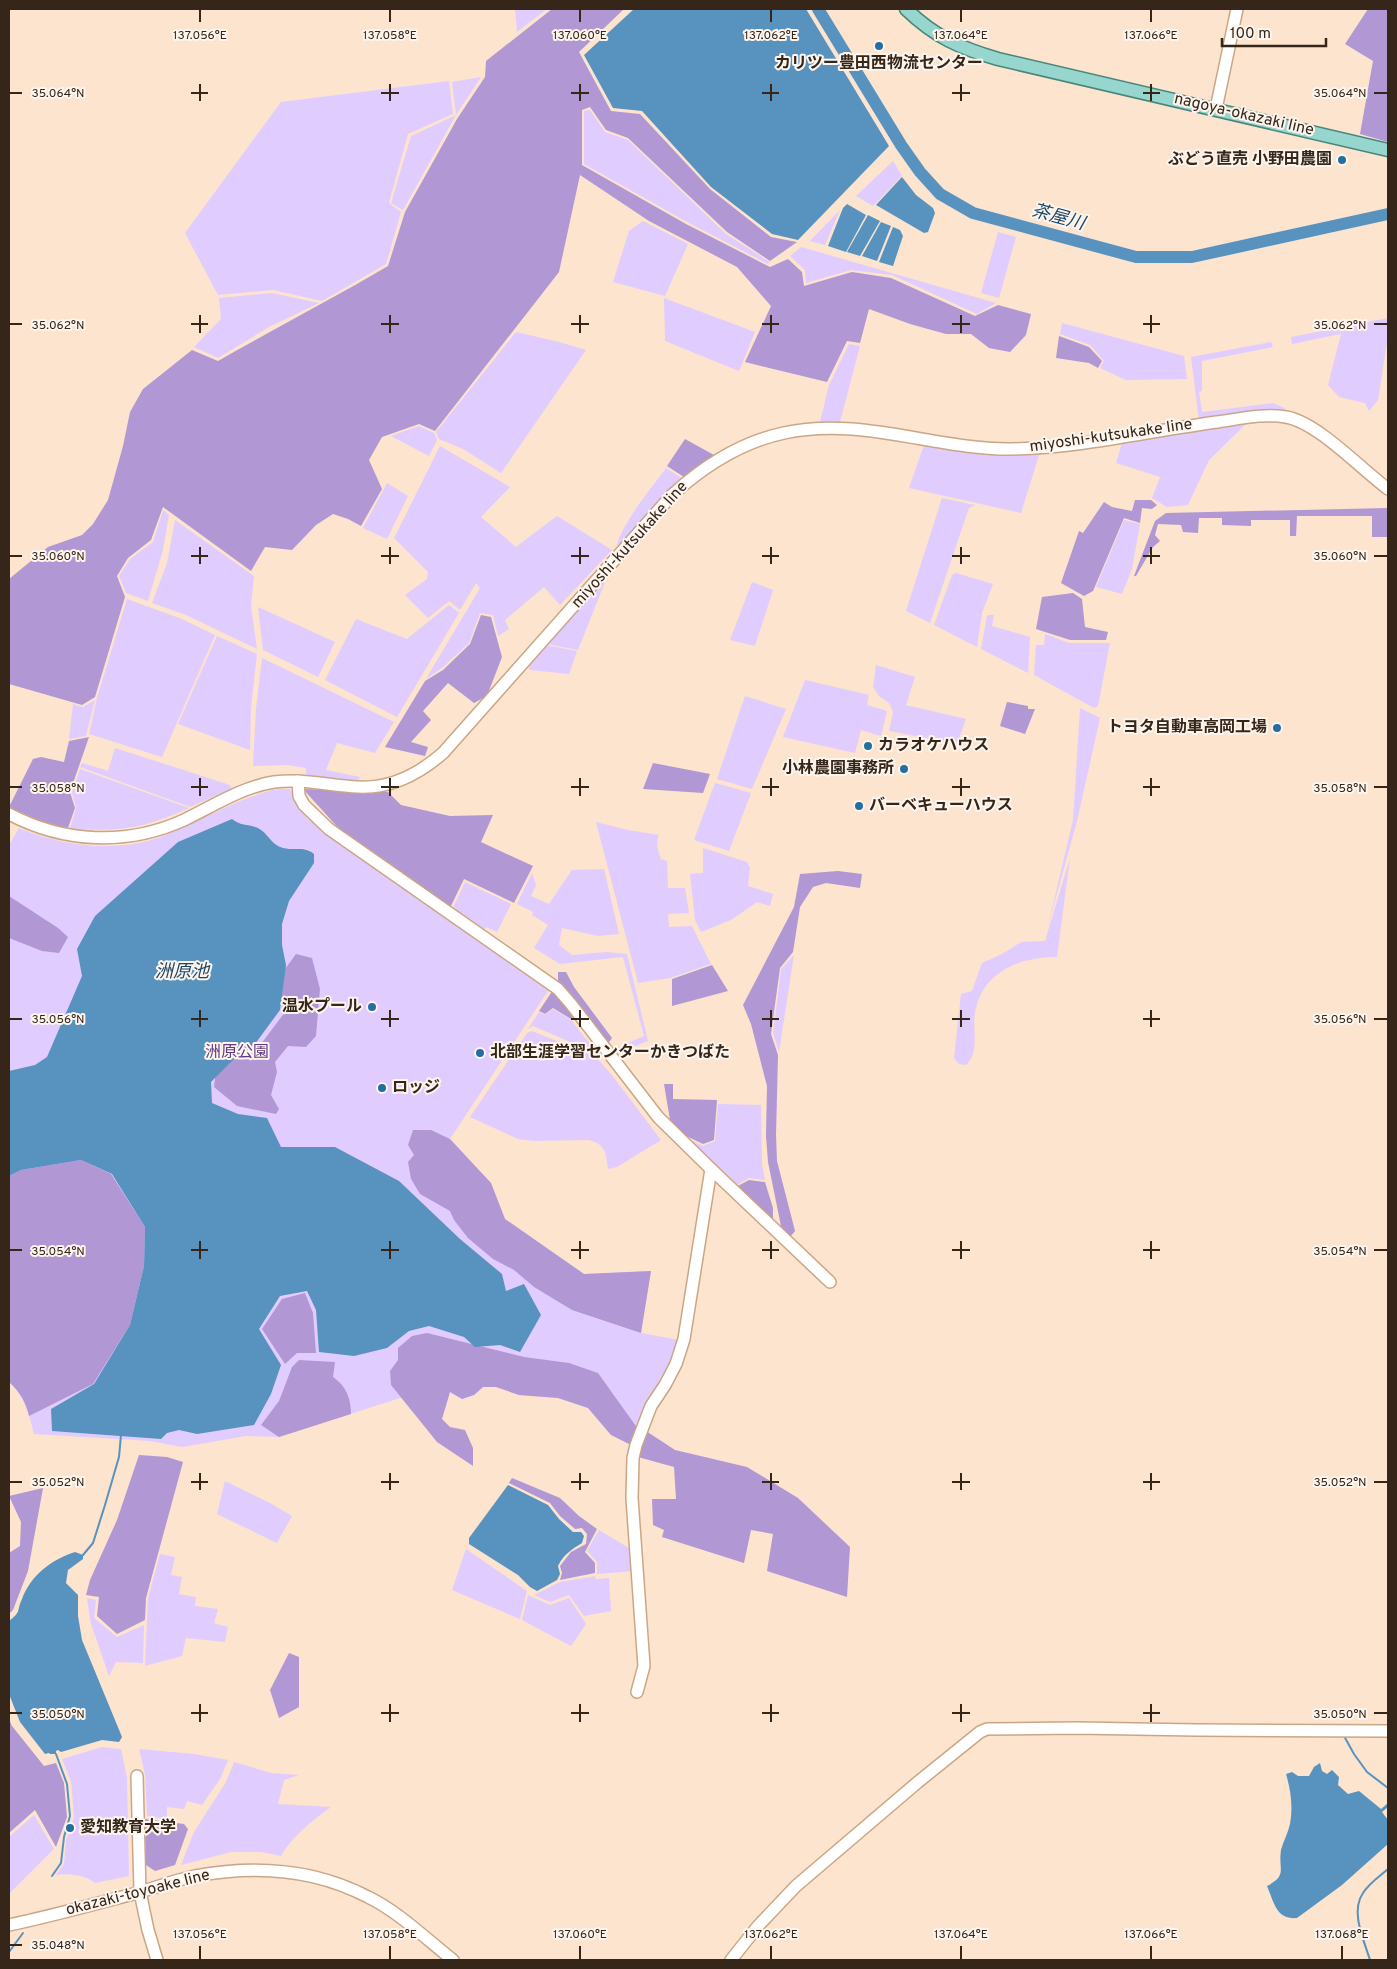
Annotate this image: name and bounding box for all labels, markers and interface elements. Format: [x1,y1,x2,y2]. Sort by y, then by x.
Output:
scale bar [1222,15,1326,47]
text: 100 m [1230,25,1271,44]
text: 137.056°E [173,28,227,44]
text: 137.058°E [363,28,417,44]
text: 137.060°E [553,28,607,44]
text: 137.062°E [744,28,798,44]
text: 137.064°E [934,28,988,44]
text: 137.066°E [1124,28,1178,44]
marker: カリツー豊田西物流センター [873,40,885,52]
place label: カリツー豊田西物流センター [775,54,983,74]
text: 35.064°N [31,86,85,102]
text: 35.064°N [1313,86,1367,102]
street label: nagoya-okazaki line [1172,89,1316,141]
place label: ぶどう直売 小野田農園 [1168,149,1332,170]
marker: ぶどう直売 小野田農園 [1336,154,1348,166]
water label: 茶屋川 [1029,200,1089,237]
text: 35.062°N [32,318,85,334]
text: 35.062°N [1314,318,1367,334]
street label: miyoshi-kutsukake line [1028,415,1194,457]
street label: miyoshi-kutsukake line [568,477,692,613]
text: 35.060°N [31,549,85,565]
text: 35.060°N [1313,549,1367,565]
place label: トヨタ自動車高岡工場 [1107,718,1267,738]
marker: トヨタ自動車高岡工場 [1271,722,1283,734]
place label: カラオケハウス [878,736,989,756]
marker: カラオケハウス [862,740,874,752]
place label: 小林農園事務所 [782,759,894,779]
marker: 小林農園事務所 [898,763,910,775]
text: 35.058°N [31,781,85,797]
text: 35.058°N [1313,781,1367,797]
place label: バーベキューハウス [869,796,1013,816]
marker: バーベキューハウス [853,800,865,812]
water label: 洲原池 [155,961,211,984]
place label: 温水プール [282,997,362,1017]
marker: 温水プール [366,1001,378,1013]
text: 35.056°N [31,1012,85,1028]
text: 35.056°N [1313,1012,1367,1028]
park label: 洲原公園 [205,1043,269,1063]
place label: 北部生涯学習センターかきつばた [490,1043,730,1063]
marker: 北部生涯学習センターかきつばた [474,1047,486,1059]
place label: ロッジ [392,1078,440,1098]
marker: ロッジ [376,1082,388,1094]
text: 35.054°N [31,1244,85,1260]
text: 35.054°N [1313,1244,1367,1260]
text: 35.052°N [31,1475,85,1491]
text: 35.052°N [1313,1475,1367,1491]
text: 35.050°N [31,1707,85,1723]
text: 35.050°N [1313,1707,1367,1723]
place label: 愛知教育大学 [80,1818,176,1838]
marker: 愛知教育大学 [64,1822,76,1834]
street label: okazaki-toyoake line [64,1865,212,1921]
text: 137.056°E [173,1927,227,1943]
text: 137.058°E [363,1927,417,1943]
text: 137.060°E [553,1927,607,1943]
text: 137.062°E [744,1927,798,1943]
text: 137.064°E [934,1927,988,1943]
text: 137.066°E [1124,1927,1178,1943]
text: 137.068°E [1315,1927,1369,1943]
text: 35.048°N [31,1938,85,1954]

